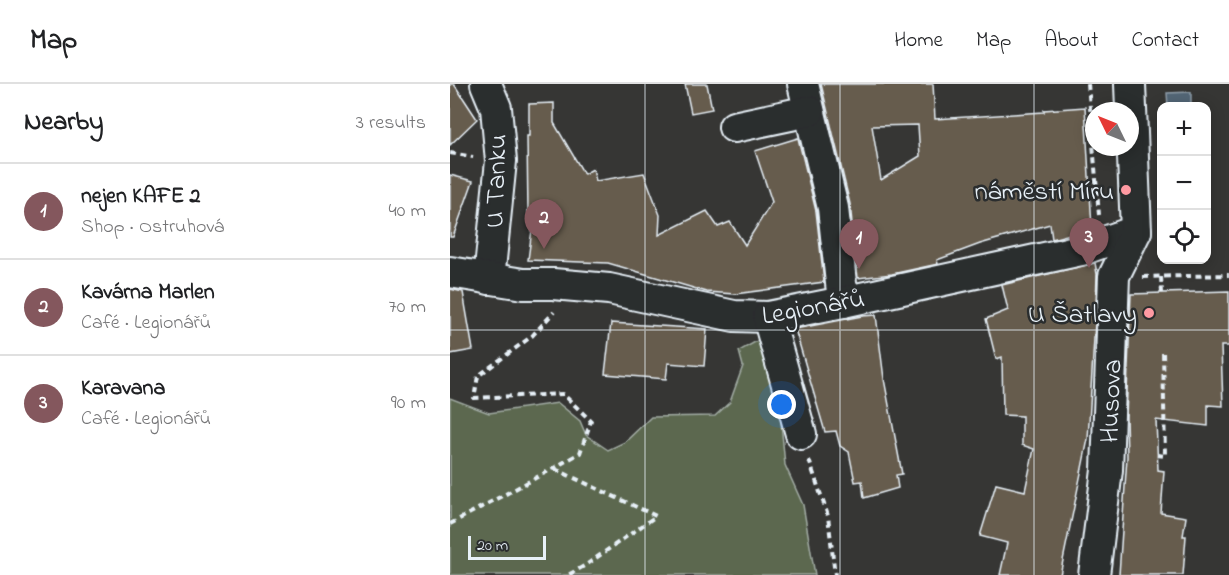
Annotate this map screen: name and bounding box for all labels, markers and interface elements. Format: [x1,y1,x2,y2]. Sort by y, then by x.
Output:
text: Map [30,21,77,62]
text: Home [894,26,943,56]
text: Map [976,26,1011,56]
text: About [1044,26,1098,56]
text: Contact [1131,26,1199,56]
north arrow [1085,102,1139,156]
map controls [1157,102,1211,264]
button: + [1157,102,1211,156]
text: Nearby [24,104,103,142]
text: 3 results [356,109,426,138]
street label: U Tanku [476,133,519,229]
button: − [1157,156,1211,210]
place label: náměstí Míru [975,173,1114,212]
text: nejen KAFE 2 [81,181,201,213]
marker: náměstí Míru [1119,183,1133,197]
text: 1 [40,197,47,226]
text: 40 m [389,197,426,226]
pin: 2 [524,200,563,249]
button: locate [1157,210,1211,264]
text: Shop · Ostruhová [81,213,224,242]
pin: 3 [1070,218,1108,268]
pin: 1 [840,220,878,269]
text: Kavárna Marlen [81,277,215,309]
street label: Legionářů [759,280,868,337]
text: 2 [39,293,48,322]
text: 70 m [389,293,426,322]
place label: U Šatlavy [1028,296,1137,335]
marker: U Šatlavy [1142,306,1156,320]
text: Café · Legionářů [81,309,211,338]
street label: Husova [1092,359,1133,444]
text: Karavana [81,373,165,405]
text: 3 [39,389,48,418]
text: 90 m [391,389,426,418]
your location [767,390,796,419]
text: Café · Legionářů [81,405,211,434]
scale bar [468,533,546,560]
text: 20 m [477,534,508,558]

